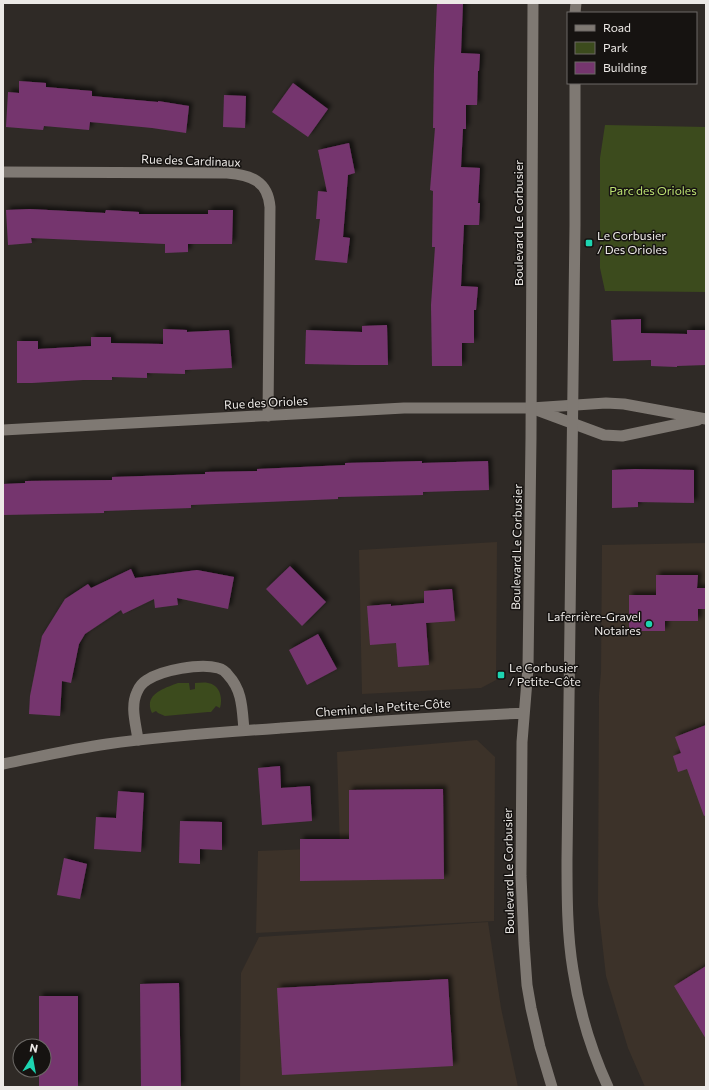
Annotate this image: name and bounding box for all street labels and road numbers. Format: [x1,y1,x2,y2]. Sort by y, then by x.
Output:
street label: Rue des Cardinaux [141,151,242,169]
street label: Boulevard Le Corbusier [511,160,525,286]
street label: Rue des Orioles [224,393,308,411]
street label: Boulevard Le Corbusier [508,484,524,610]
street label: Chemin de la Petite-Côte [315,695,451,719]
street label: Boulevard Le Corbusier [500,808,516,934]

